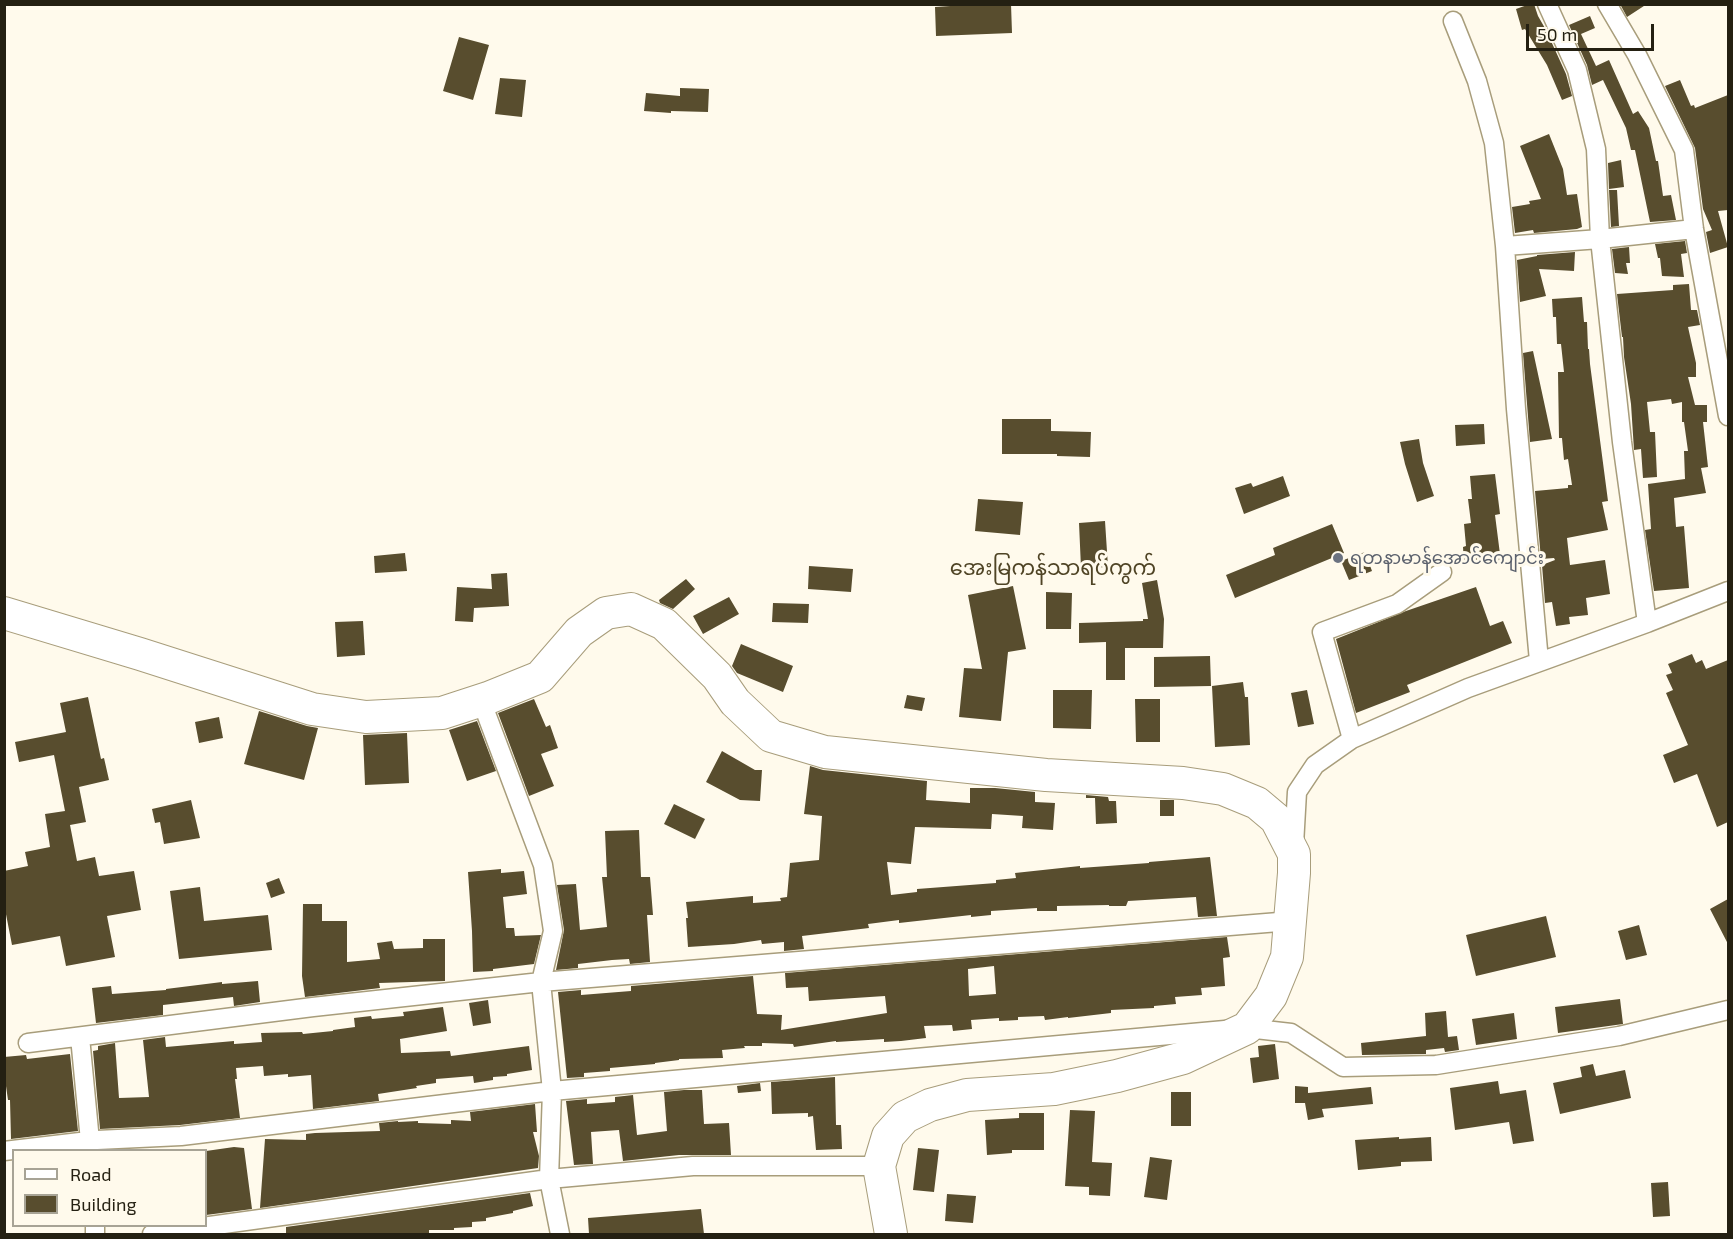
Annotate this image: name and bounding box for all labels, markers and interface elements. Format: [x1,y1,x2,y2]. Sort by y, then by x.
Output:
scale bar [1529,12,1656,50]
text: 50 m [1537,23,1577,45]
place label: ရတနာမာန်အောင်ကျောင်း [1350,547,1544,569]
marker: ရတနာမာန်အောင်ကျောင်း [1331,551,1345,565]
district label: အေးမြကန်သာရပ်ကွက် [950,555,1156,581]
legend [12,1149,207,1227]
text: Road [70,1163,111,1185]
text: Building [70,1193,137,1215]

